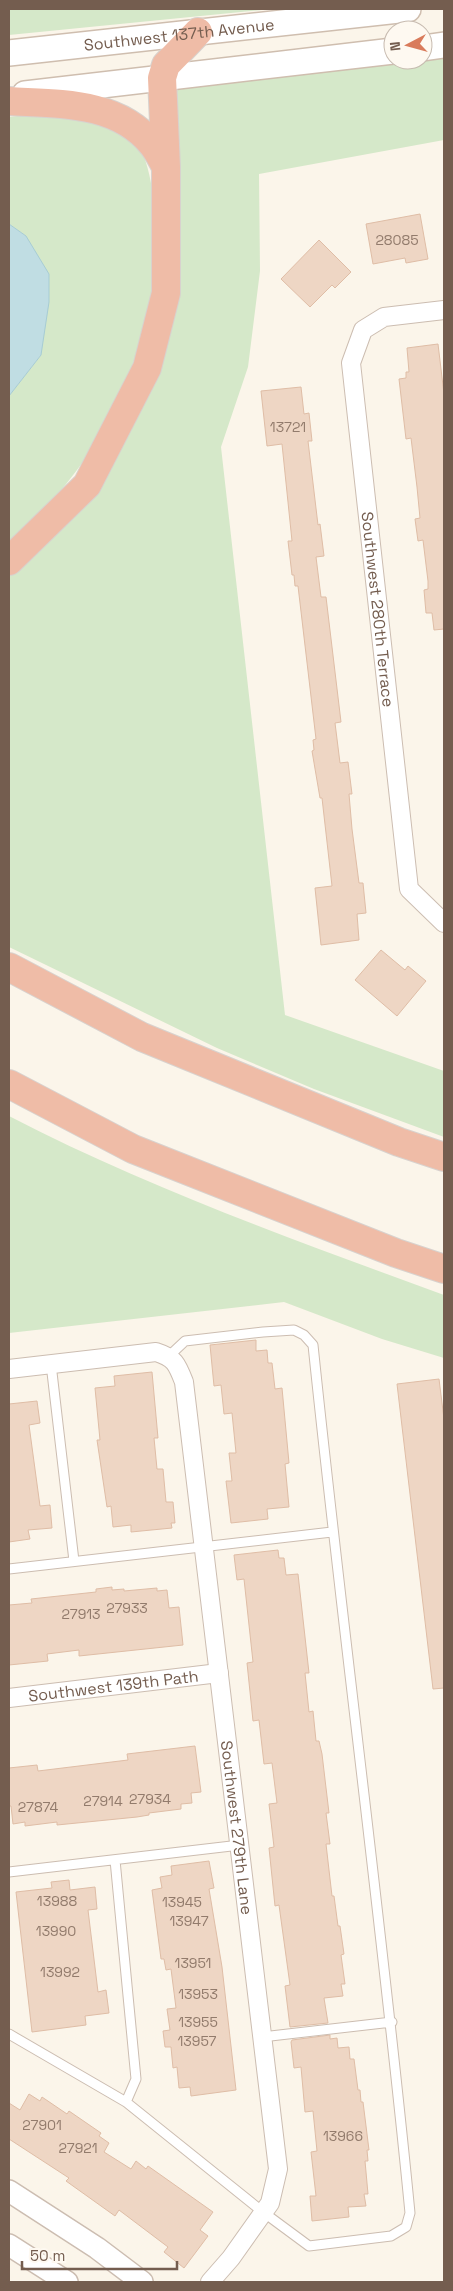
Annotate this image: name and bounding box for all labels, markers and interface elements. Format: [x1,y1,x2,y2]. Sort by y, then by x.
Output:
street label: Southwest 137th Avenue [83,13,275,55]
north arrow [383,20,433,70]
text: N [386,41,405,52]
house number: 28085 [375,231,419,249]
house number: 13721 [270,418,306,436]
street label: Southwest 280th Terrace [357,511,399,708]
house number: 27933 [106,1599,148,1617]
house number: 27913 [61,1605,101,1623]
street label: Southwest 139th Path [27,1665,200,1706]
street label: Southwest 279th Lane [216,1739,258,1916]
house number: 27934 [129,1790,171,1808]
house number: 27914 [83,1792,123,1810]
house number: 27874 [18,1798,59,1816]
house number: 13988 [37,1892,77,1910]
house number: 13945 [162,1893,202,1911]
house number: 13947 [169,1912,209,1930]
house number: 13990 [36,1922,76,1940]
house number: 13951 [175,1954,211,1972]
house number: 13992 [40,1963,80,1981]
house number: 13953 [178,1985,218,2003]
house number: 13955 [178,2013,218,2031]
house number: 13957 [178,2032,217,2050]
house number: 27901 [22,2116,62,2134]
house number: 13966 [323,2127,363,2145]
house number: 27921 [58,2139,98,2157]
scale bar [22,2238,178,2270]
text: 50 m [30,2246,65,2265]

